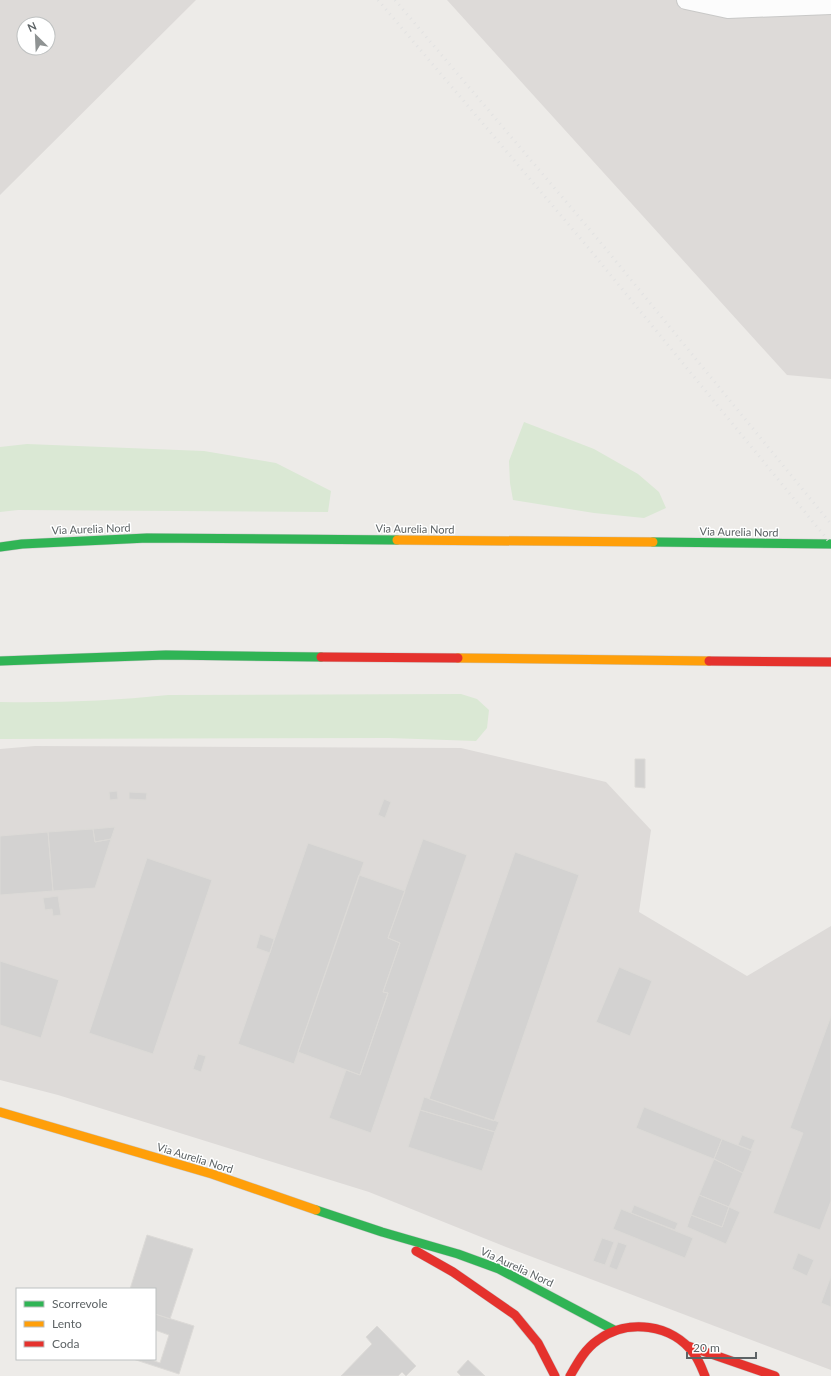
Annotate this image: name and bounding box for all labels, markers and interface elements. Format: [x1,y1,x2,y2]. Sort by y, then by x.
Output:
north arrow [16,16,56,56]
text: N [25,19,38,34]
street label: Via Aurelia Nord [51,521,131,536]
street label: Via Aurelia Nord [375,521,455,536]
street label: Via Aurelia Nord [699,524,779,539]
street label: Via Aurelia Nord [155,1140,235,1175]
street label: Via Aurelia Nord [479,1244,556,1289]
legend [16,1288,156,1360]
text: Scorrevole [52,1296,108,1311]
text: Lento [52,1316,82,1331]
scale bar [687,1334,756,1360]
text: Coda [52,1336,79,1351]
text: 20 m [693,1340,720,1355]

